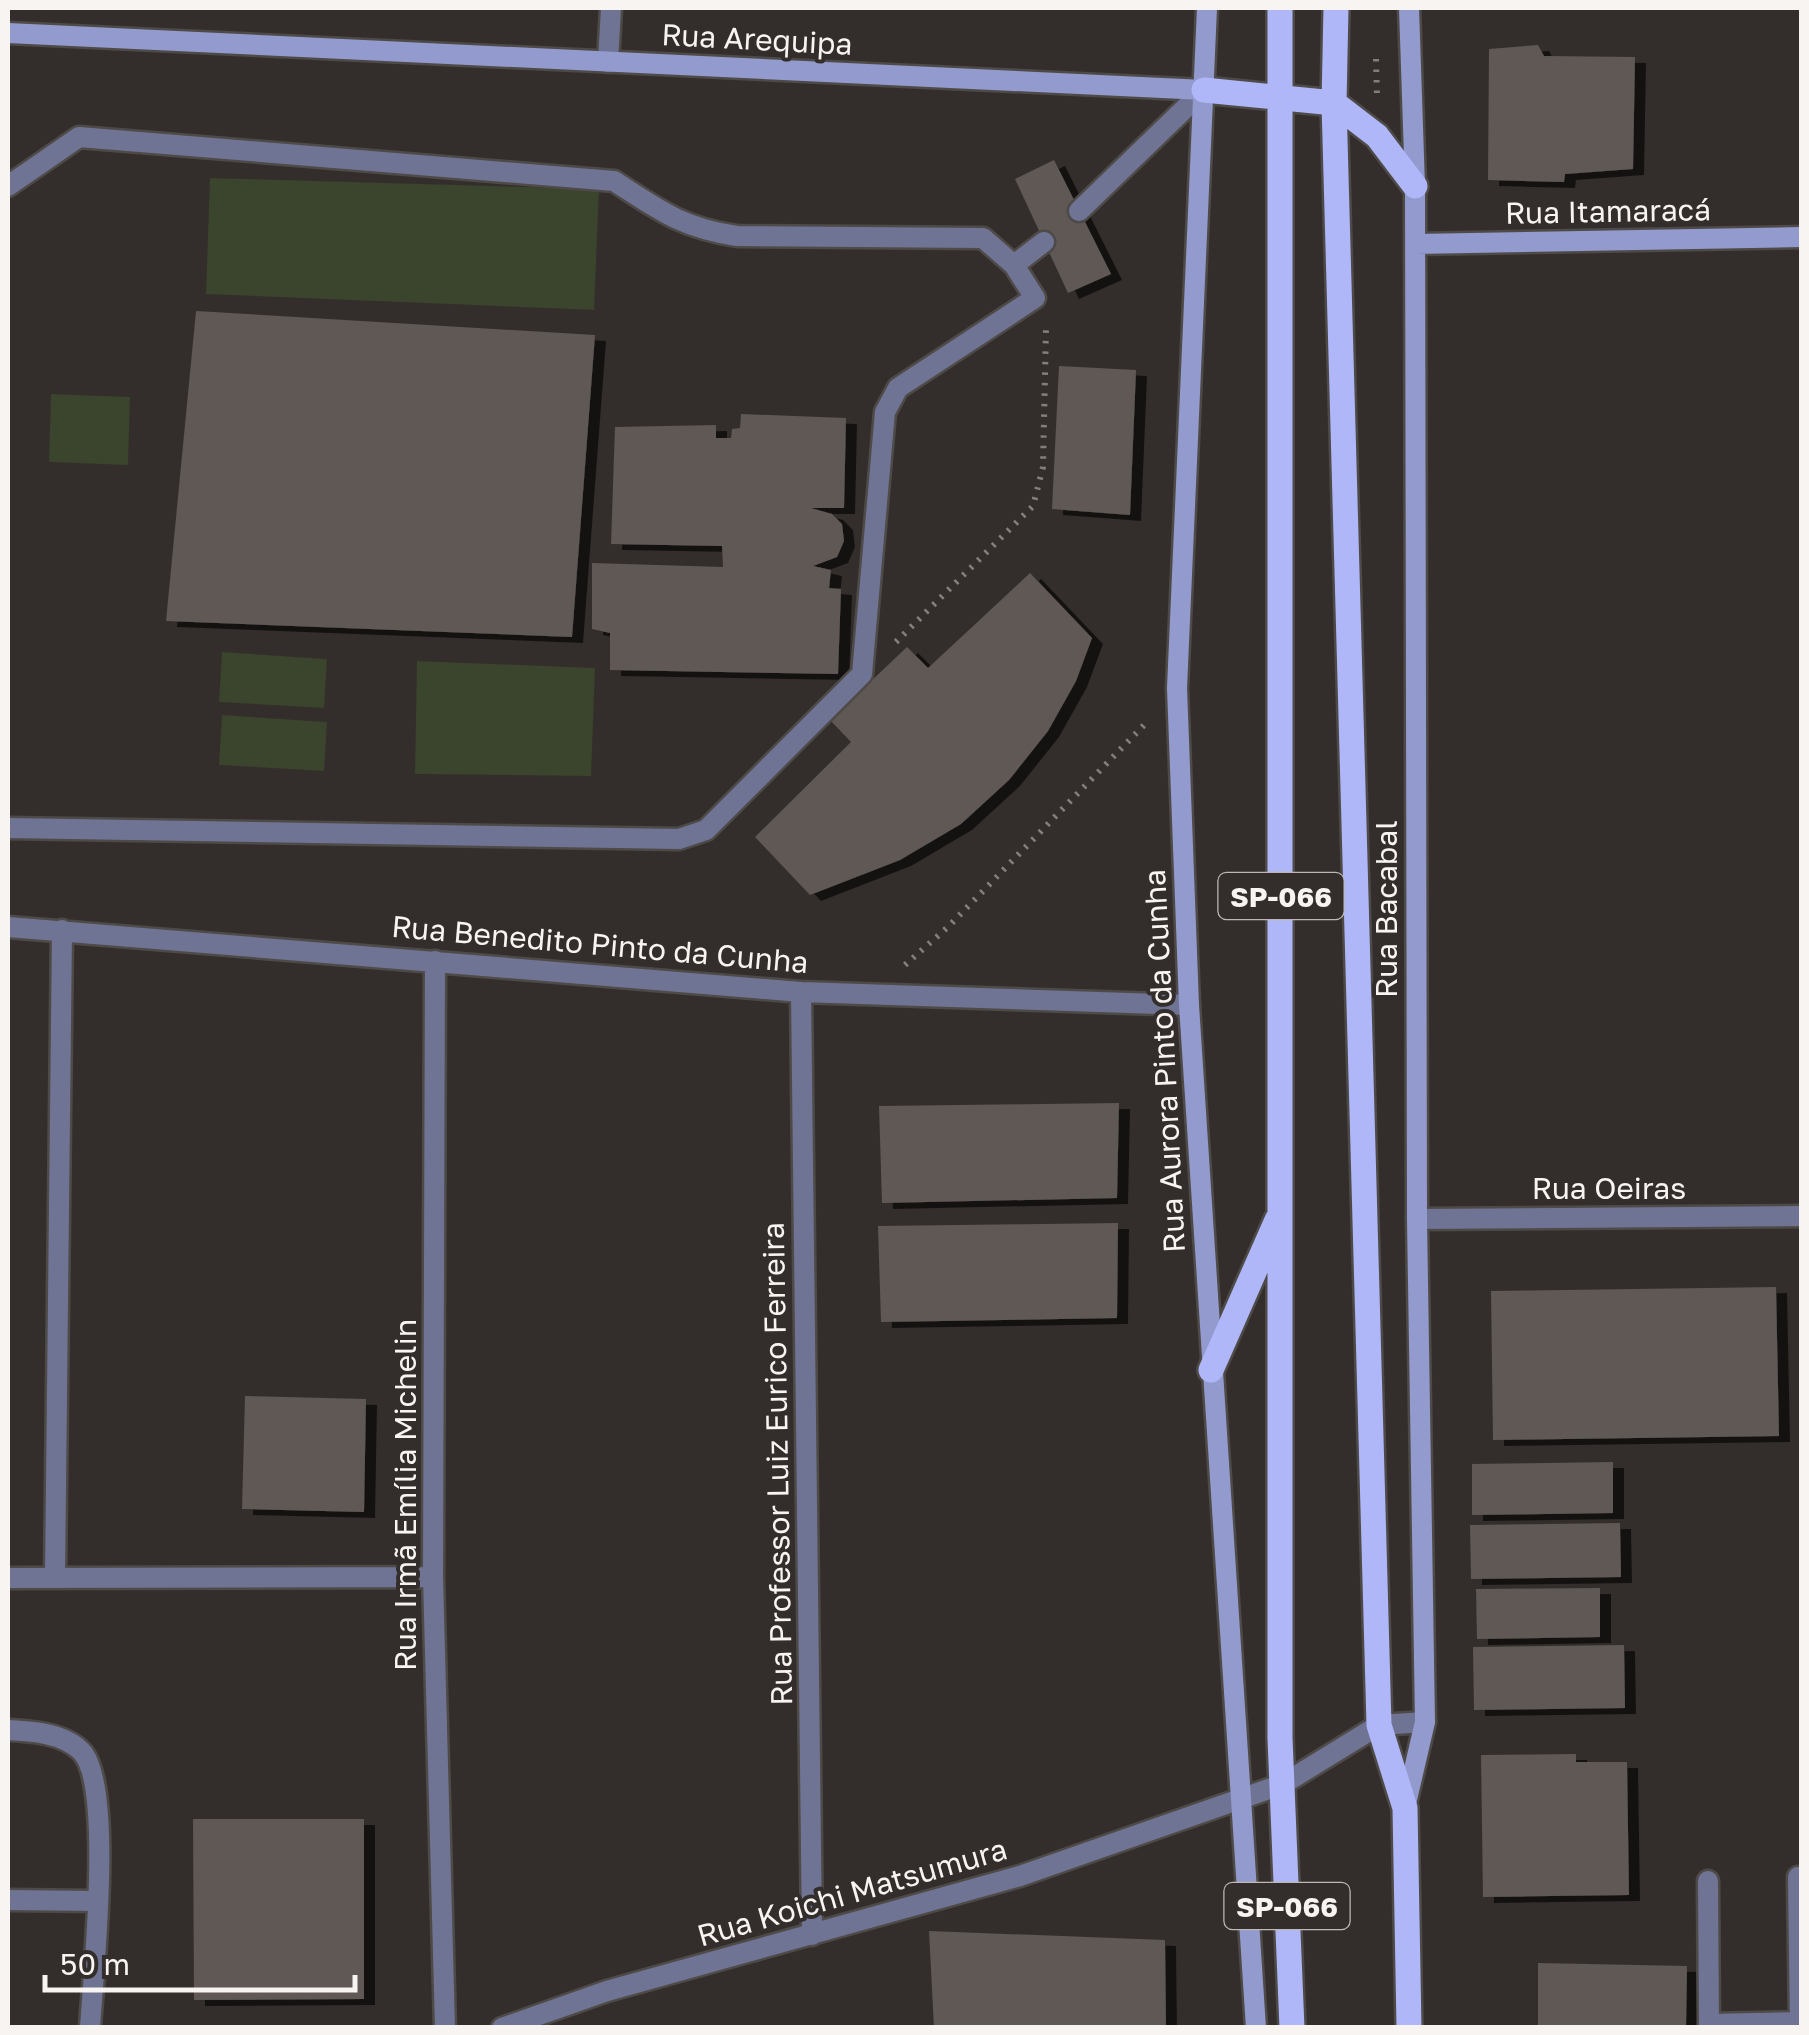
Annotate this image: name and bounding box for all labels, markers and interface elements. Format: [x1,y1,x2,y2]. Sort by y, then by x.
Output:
street label: Rua Arequipa [661,16,853,62]
street label: Rua Itamaracá [1505,191,1711,231]
street label: Rua Bacabal [1368,820,1404,998]
street label: Rua Aurora Pinto da Cunha [1136,868,1192,1254]
road number: SP-066 [1218,873,1344,919]
street label: Rua Benedito Pinto da Cunha [390,908,810,980]
street label: Rua Oeiras [1532,1170,1686,1206]
street label: Rua Professor Luiz Eurico Ferreira [755,1222,799,1706]
street label: Rua Irmã Emília Michelin [387,1319,423,1671]
street label: Rua Koichi Matsumura [693,1831,1011,1953]
road number: SP-066 [1224,1883,1350,1929]
scale bar [45,1930,355,1992]
text: 50 m [60,1946,130,1982]

